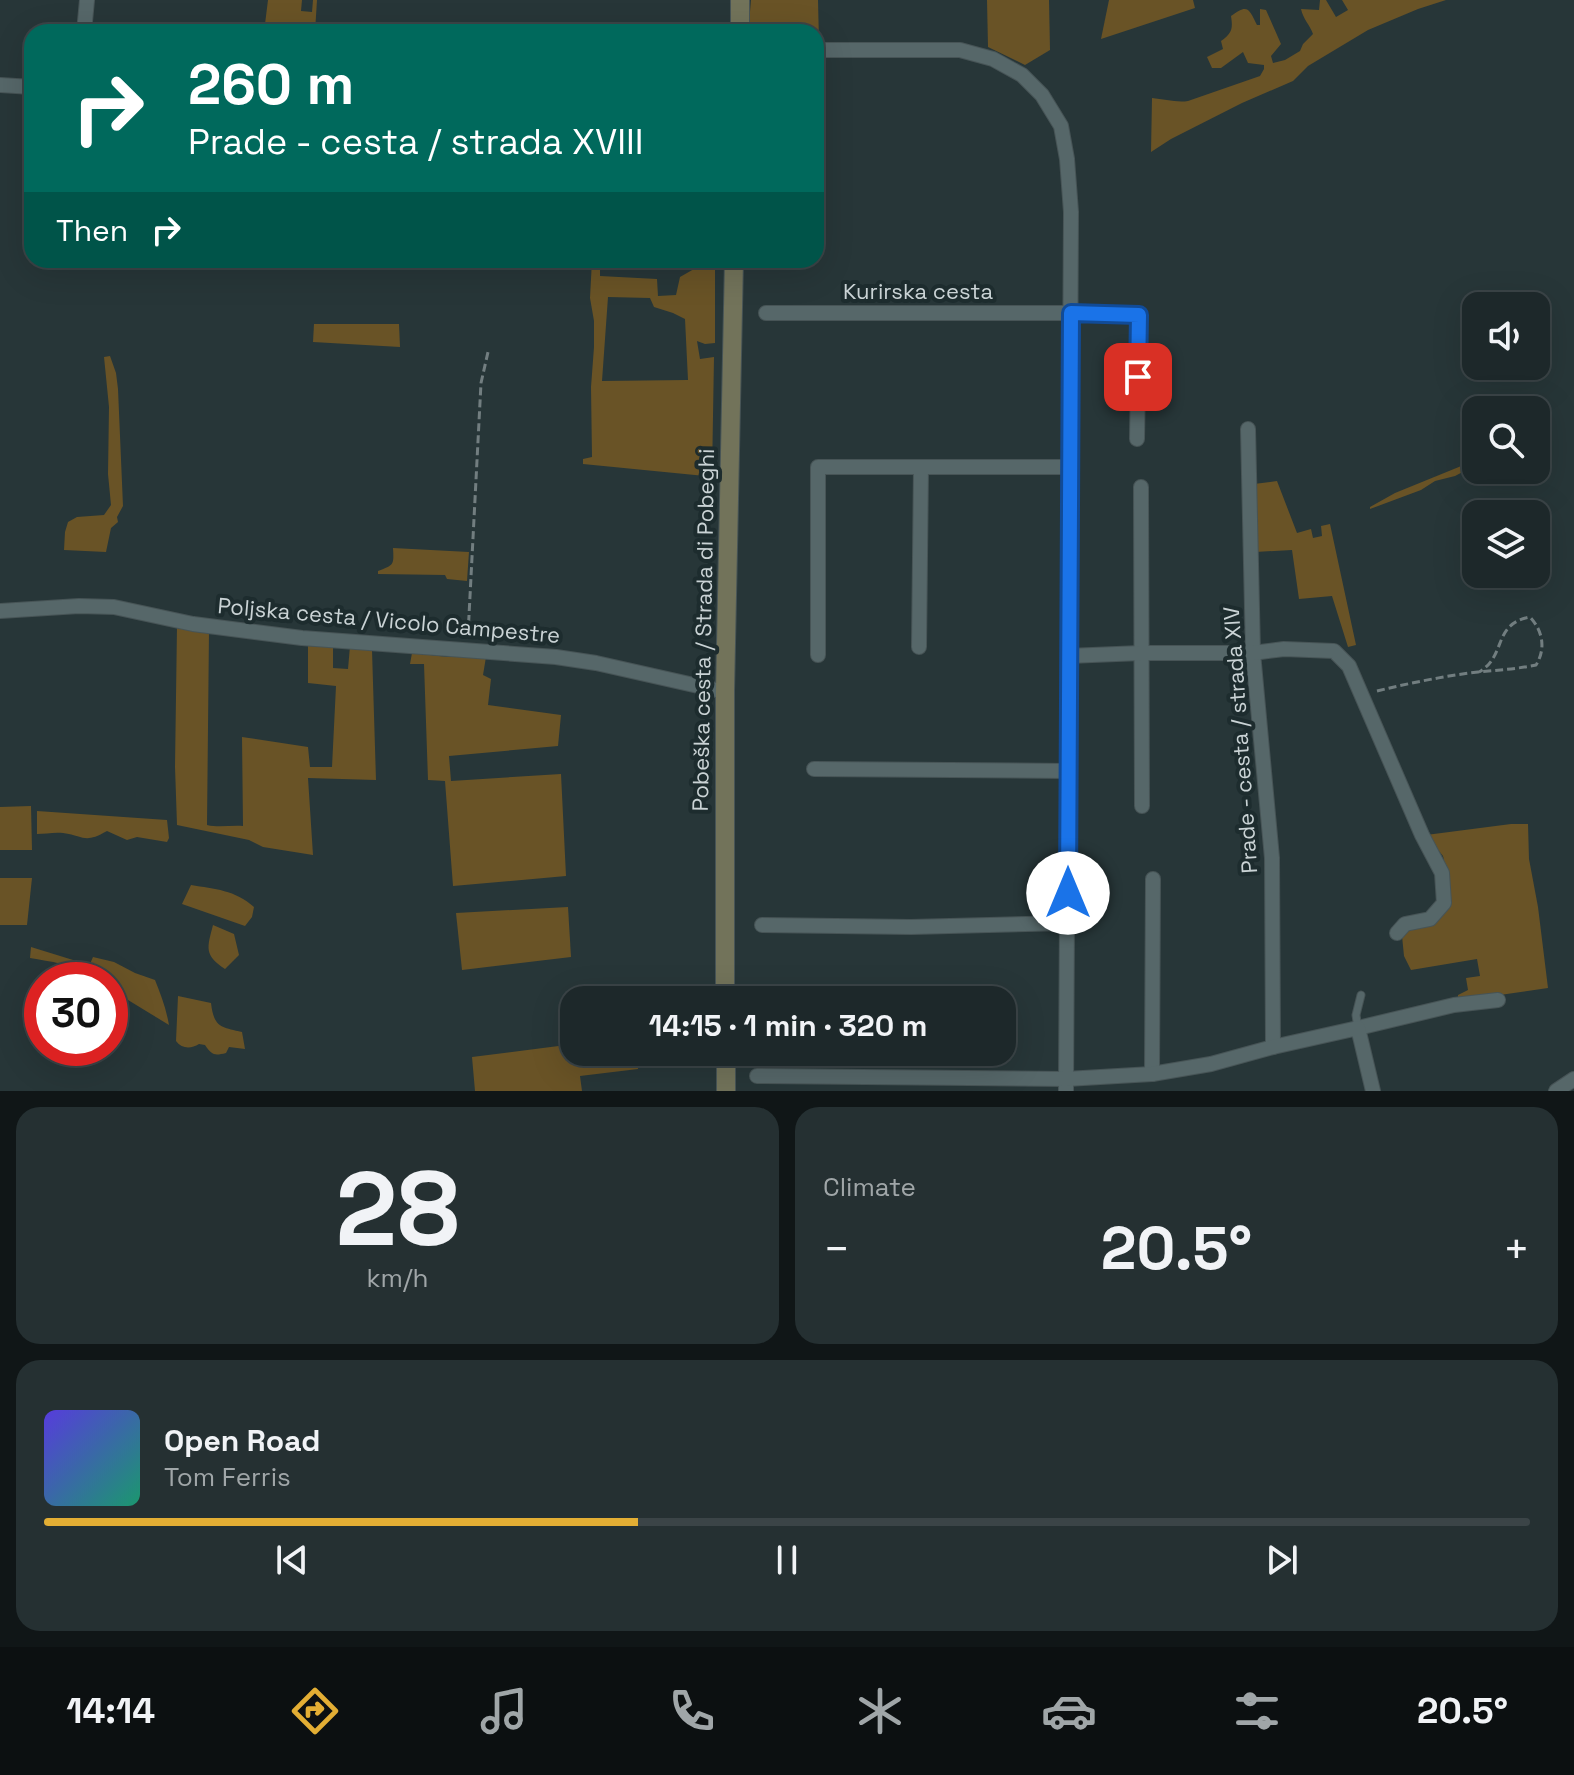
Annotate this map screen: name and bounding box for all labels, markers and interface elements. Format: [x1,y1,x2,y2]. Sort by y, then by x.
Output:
text: 260 m [188,49,354,120]
icon: right [56,56,160,160]
text: Prade - cesta / strada XVIII [188,119,644,165]
icon: right [144,208,188,252]
text: Then [56,211,128,250]
street label: Kurirska cesta [843,277,993,305]
map controls [1462,292,1550,588]
button: sound [1462,292,1550,380]
pin [1104,343,1172,411]
icon: arrive [1116,355,1160,399]
button: search [1462,396,1550,484]
street label: Pobeška cesta / Strada di Pobeghi [686,448,720,812]
button: layers [1462,500,1550,588]
street label: Poljska cesta / Vicolo Campestre [217,591,561,649]
street label: Prade - cesta / strada XIV [1217,605,1263,874]
position arrow [1026,851,1110,935]
speed limit sign: 30 [24,962,128,1066]
text: 14:15 · 1 min · 320 m [649,1006,927,1045]
text: 28 [335,1143,460,1275]
text: Climate [823,1170,916,1204]
text: 20.5° [1101,1210,1252,1287]
text: − [823,1221,850,1277]
text: + [1503,1221,1530,1277]
text: km/h [367,1261,428,1295]
text: Open Road [164,1421,320,1460]
text: Tom Ferris [164,1460,291,1494]
icon: previous [270,1538,314,1582]
icon: pause [765,1538,809,1582]
icon: next [1260,1538,1304,1582]
icon: directions [287,1683,343,1739]
icon: music [476,1683,532,1739]
icon: phone [664,1683,720,1739]
icon: climate [852,1683,908,1739]
icon: car [1041,1683,1097,1739]
icon: filters [1229,1683,1285,1739]
text: 14:14 [66,1688,155,1734]
text: 20.5° [1417,1688,1508,1734]

